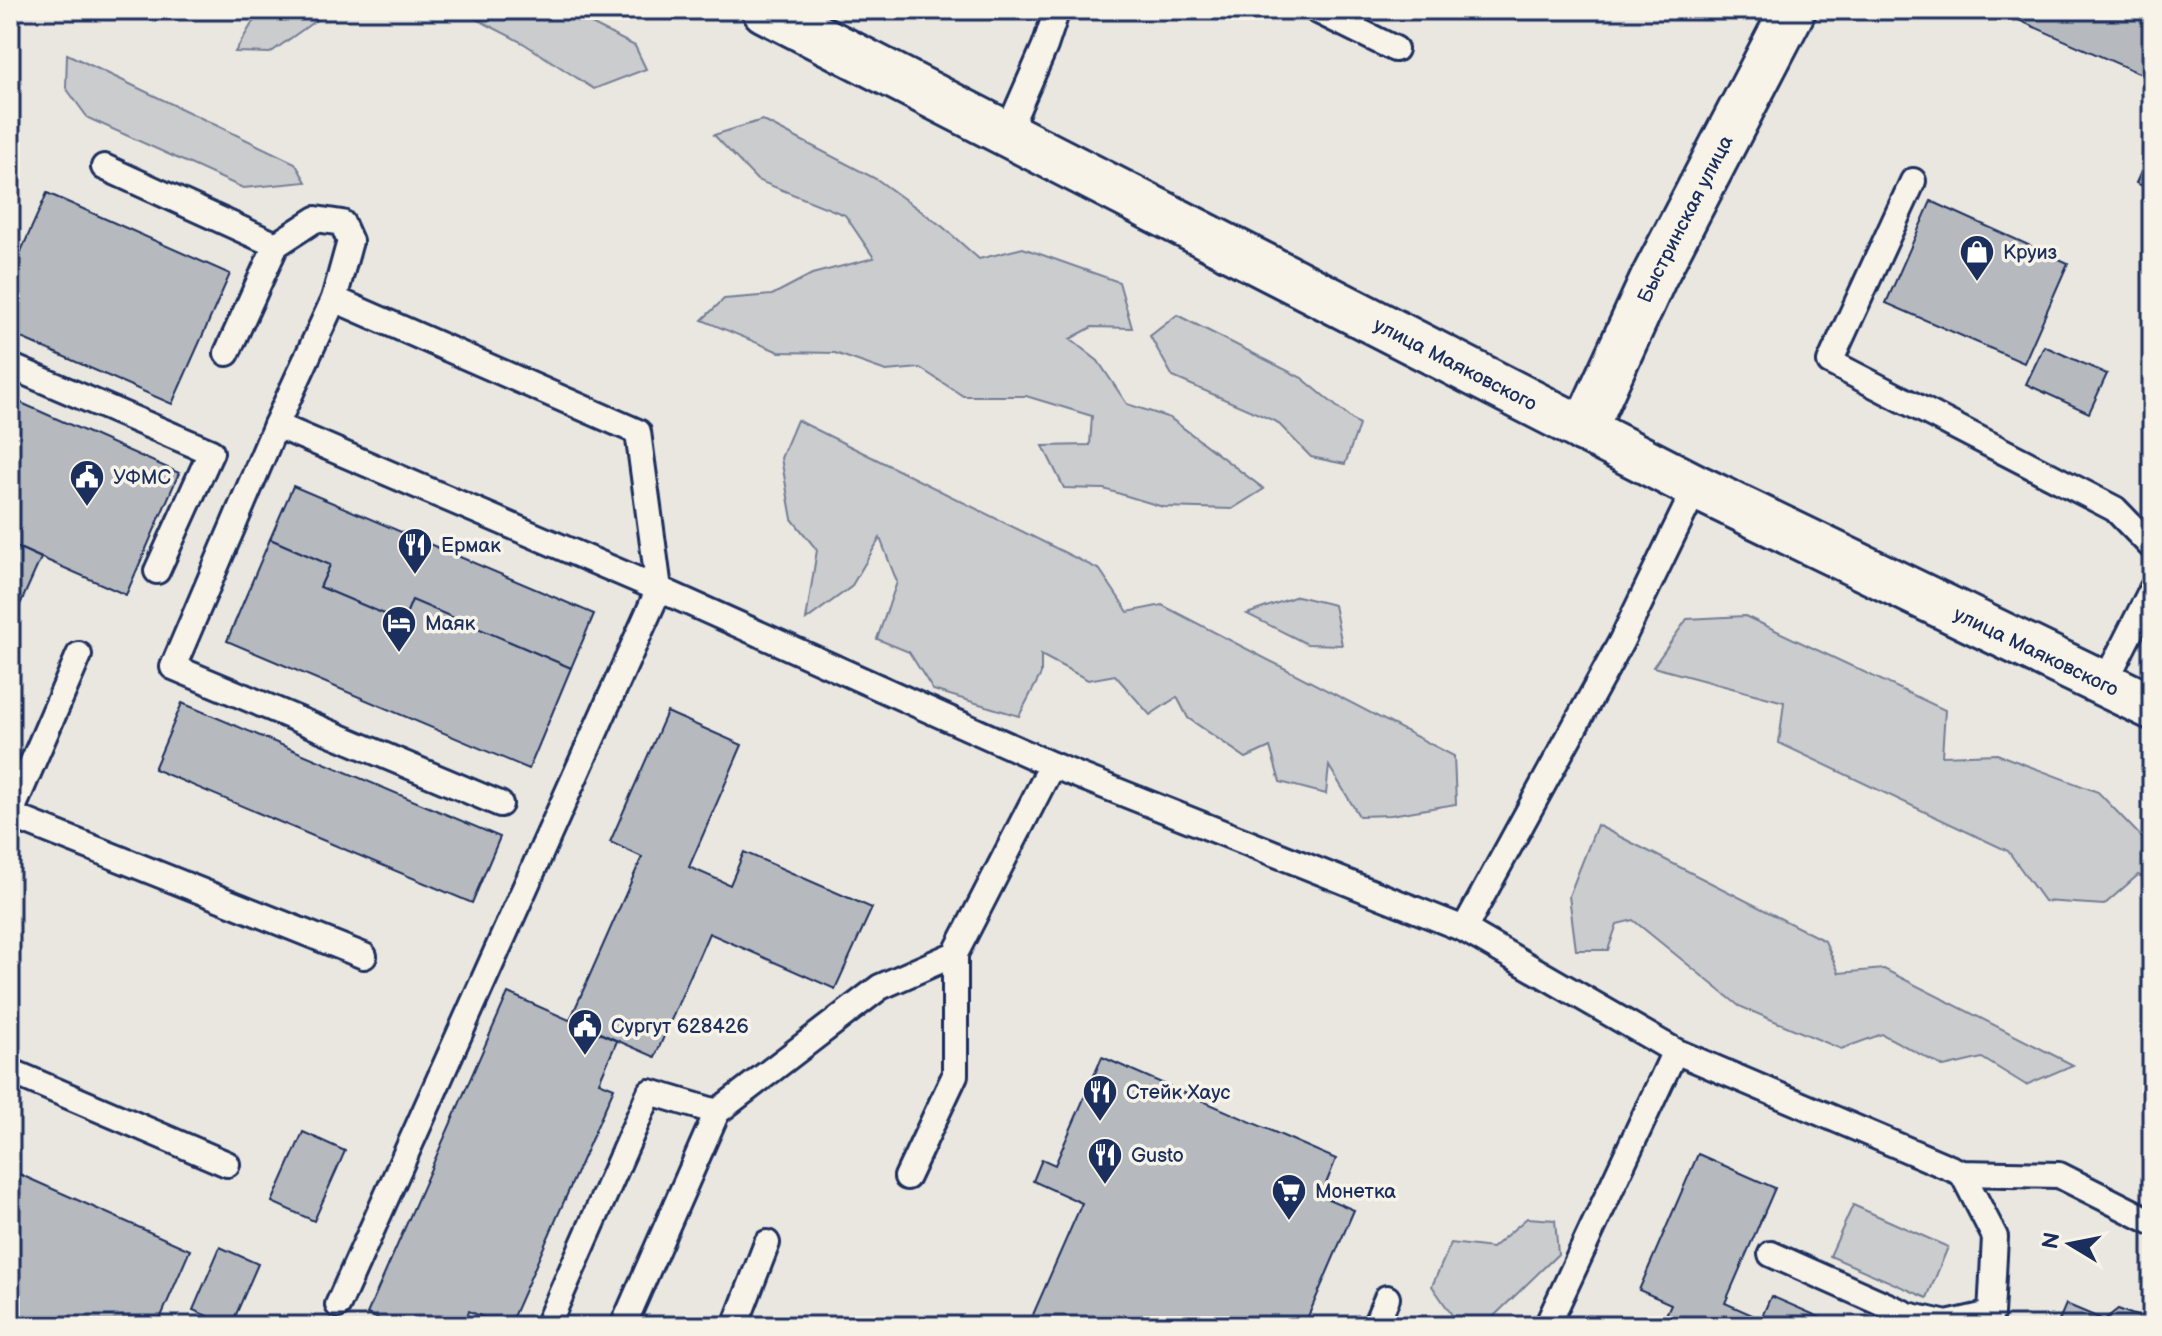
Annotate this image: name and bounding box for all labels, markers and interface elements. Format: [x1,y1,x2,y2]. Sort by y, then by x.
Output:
street label: Быстринская улица [1633,131,1739,307]
shop icon: Круиз [1958,233,1996,283]
place label: Круиз [2003,241,2057,265]
street label: улица Маяковского [1370,313,1541,416]
public building icon: УФМС [68,458,106,508]
place label: УФМС [113,466,171,490]
restaurant icon: Ермак [396,526,434,576]
place label: Ермак [441,534,501,558]
street label: улица Маяковского [1950,602,2122,702]
hotel icon: Маяк [380,604,418,654]
place label: Маяк [425,612,476,636]
public building icon: Сургут 628426 [566,1007,604,1057]
place label: Сургут 628426 [611,1015,749,1039]
restaurant icon: Стейк Хаус [1081,1073,1119,1123]
place label: Стейк Хаус [1126,1081,1231,1105]
restaurant icon: Gusto [1086,1136,1124,1186]
place label: Gusto [1131,1144,1184,1168]
supermarket icon: Монетка [1270,1172,1308,1222]
place label: Монетка [1315,1180,1396,1204]
north arrow [2030,1204,2110,1284]
text: N [2037,1230,2067,1251]

